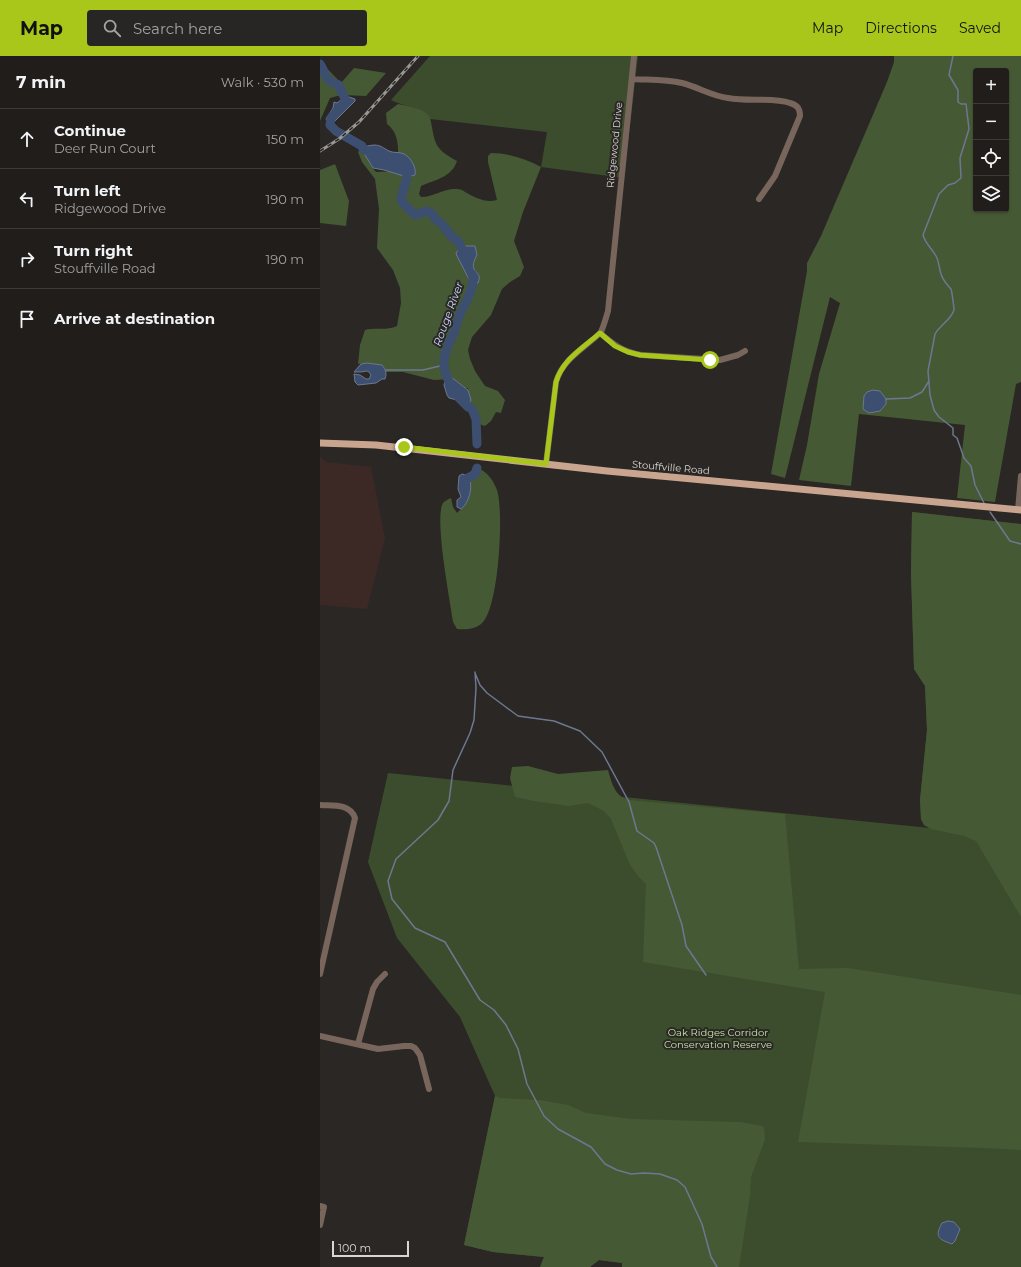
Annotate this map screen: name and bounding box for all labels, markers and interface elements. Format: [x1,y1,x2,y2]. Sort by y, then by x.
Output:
search box [87,10,367,46]
text: Map [20,17,63,40]
icon: search [101,17,123,39]
text: Search here [133,19,222,38]
text: Map [812,19,843,37]
text: Directions [865,19,937,37]
text: Saved [959,19,1001,37]
map controls [973,68,1009,212]
button: + [973,68,1009,104]
text: 7 min [16,72,66,92]
text: Walk · 530 m [221,74,304,90]
street label: Ridgewood Drive [604,101,625,189]
button: − [973,104,1009,140]
text: Continue [54,121,126,140]
icon: ahead [16,128,38,150]
text: 150 m [266,131,304,147]
text: Deer Run Court [54,140,156,156]
button: locate [973,140,1009,176]
button: layers [973,176,1009,212]
text: Turn left [54,181,121,200]
icon: left [16,188,38,210]
text: 190 m [266,191,304,207]
text: Ridgewood Drive [54,200,166,216]
text: Turn right [54,241,133,260]
icon: right [16,248,38,270]
text: 190 m [266,251,304,267]
text: Stouffville Road [54,260,156,276]
water label: Rouge River [430,280,466,348]
icon: arrive [16,308,38,330]
text: Arrive at destination [54,309,215,328]
route start [701,351,719,369]
route end [395,438,413,456]
street label: Stouffville Road [631,458,710,477]
park label: Oak Ridges Corridor Conservation Reserve [664,1026,772,1051]
scale bar [332,1239,409,1258]
text: 100 m [338,1241,371,1255]

